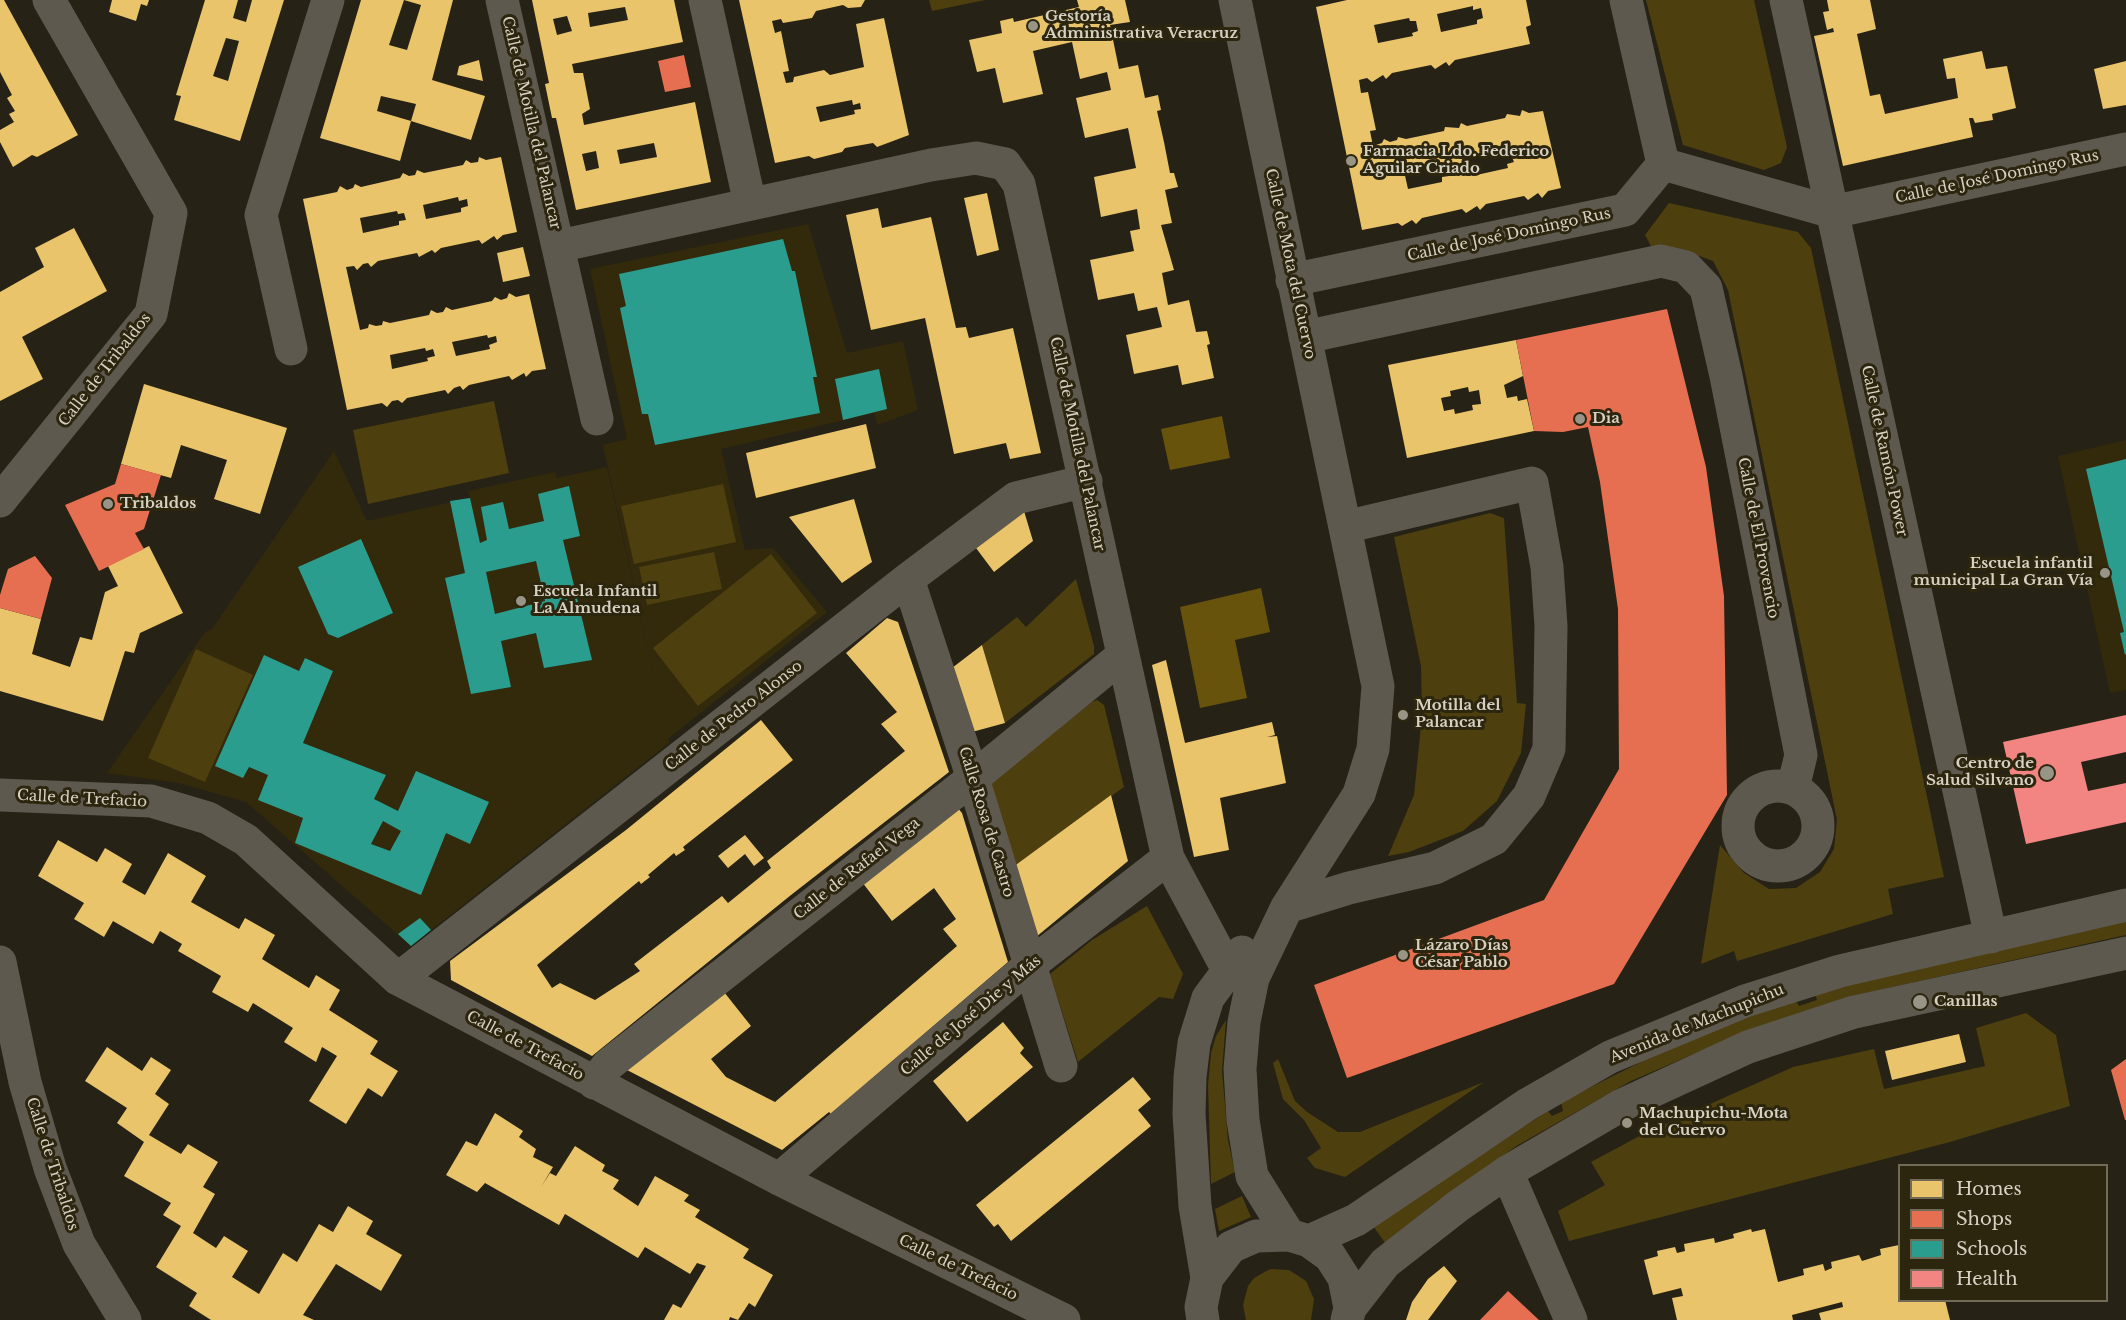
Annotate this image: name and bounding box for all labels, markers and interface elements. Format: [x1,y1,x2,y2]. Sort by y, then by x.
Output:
place label: Gestoría Administrativa Veracruz [1045,8,1238,43]
street label: Calle de Motilla del Palancar [498,15,564,231]
marker: Gestoría Administrativa Veracruz [1026,19,1040,33]
place label: Farmacia Ldo. Federico Aguilar Criado [1363,143,1549,178]
street label: Calle de José Domingo Rus [1894,147,2100,207]
marker: Farmacia Ldo. Federico Aguilar Criado [1344,154,1358,168]
street label: Calle de Mota del Cuervo [1261,167,1319,361]
street label: Calle de José Domingo Rus [1406,205,1612,265]
street label: Calle de Tribaldos [55,310,155,430]
street label: Calle de Motilla del Palancar [1046,335,1108,553]
street label: Calle de Ramón Power [1857,364,1911,538]
place label: Dia [1592,410,1620,428]
marker: Dia [1573,412,1587,426]
street label: Calle de El Provencio [1734,456,1782,620]
place label: Tribaldos [120,495,196,513]
marker: Tribaldos [101,497,115,511]
place label: Escuela infantil municipal La Gran Vía [1914,555,2093,590]
marker: Escuela infantil municipal La Gran Vía [2098,566,2112,580]
place label: Escuela Infantil La Almudena [533,583,657,618]
marker: Escuela Infantil La Almudena [514,594,528,608]
street label: Calle de Pedro Alonso [662,657,806,775]
place label: Motilla del Palancar [1415,697,1501,732]
marker: Motilla del Palancar [1396,708,1410,722]
street label: Calle Rosa de Castro [955,745,1017,899]
place label: Centro de Salud Silvano [1926,755,2034,790]
marker: Centro de Salud Silvano [2038,764,2056,782]
street label: Calle de Trefacio [17,787,147,811]
street label: Calle de Rafael Vega [790,814,924,924]
place label: Lázaro Días César Pablo [1415,937,1508,972]
marker: Lázaro Días César Pablo [1396,948,1410,962]
street label: Calle de José Die y Más [897,952,1045,1080]
street label: Avenida de Machupichu [1607,981,1787,1067]
marker: Canillas [1911,993,1929,1011]
place label: Canillas [1934,993,1998,1011]
street label: Calle de Trefacio [463,1008,587,1084]
street label: Calle de Tribaldos [22,1095,82,1233]
place label: Machupichu-Mota del Cuervo [1639,1105,1788,1140]
marker: Machupichu-Mota del Cuervo [1620,1116,1634,1130]
legend [1898,1164,2108,1302]
text: Homes [1956,1178,2022,1200]
text: Shops [1956,1208,2012,1230]
street label: Calle de Trefacio [896,1231,1020,1305]
text: Schools [1956,1238,2027,1260]
text: Health [1956,1268,2018,1290]

